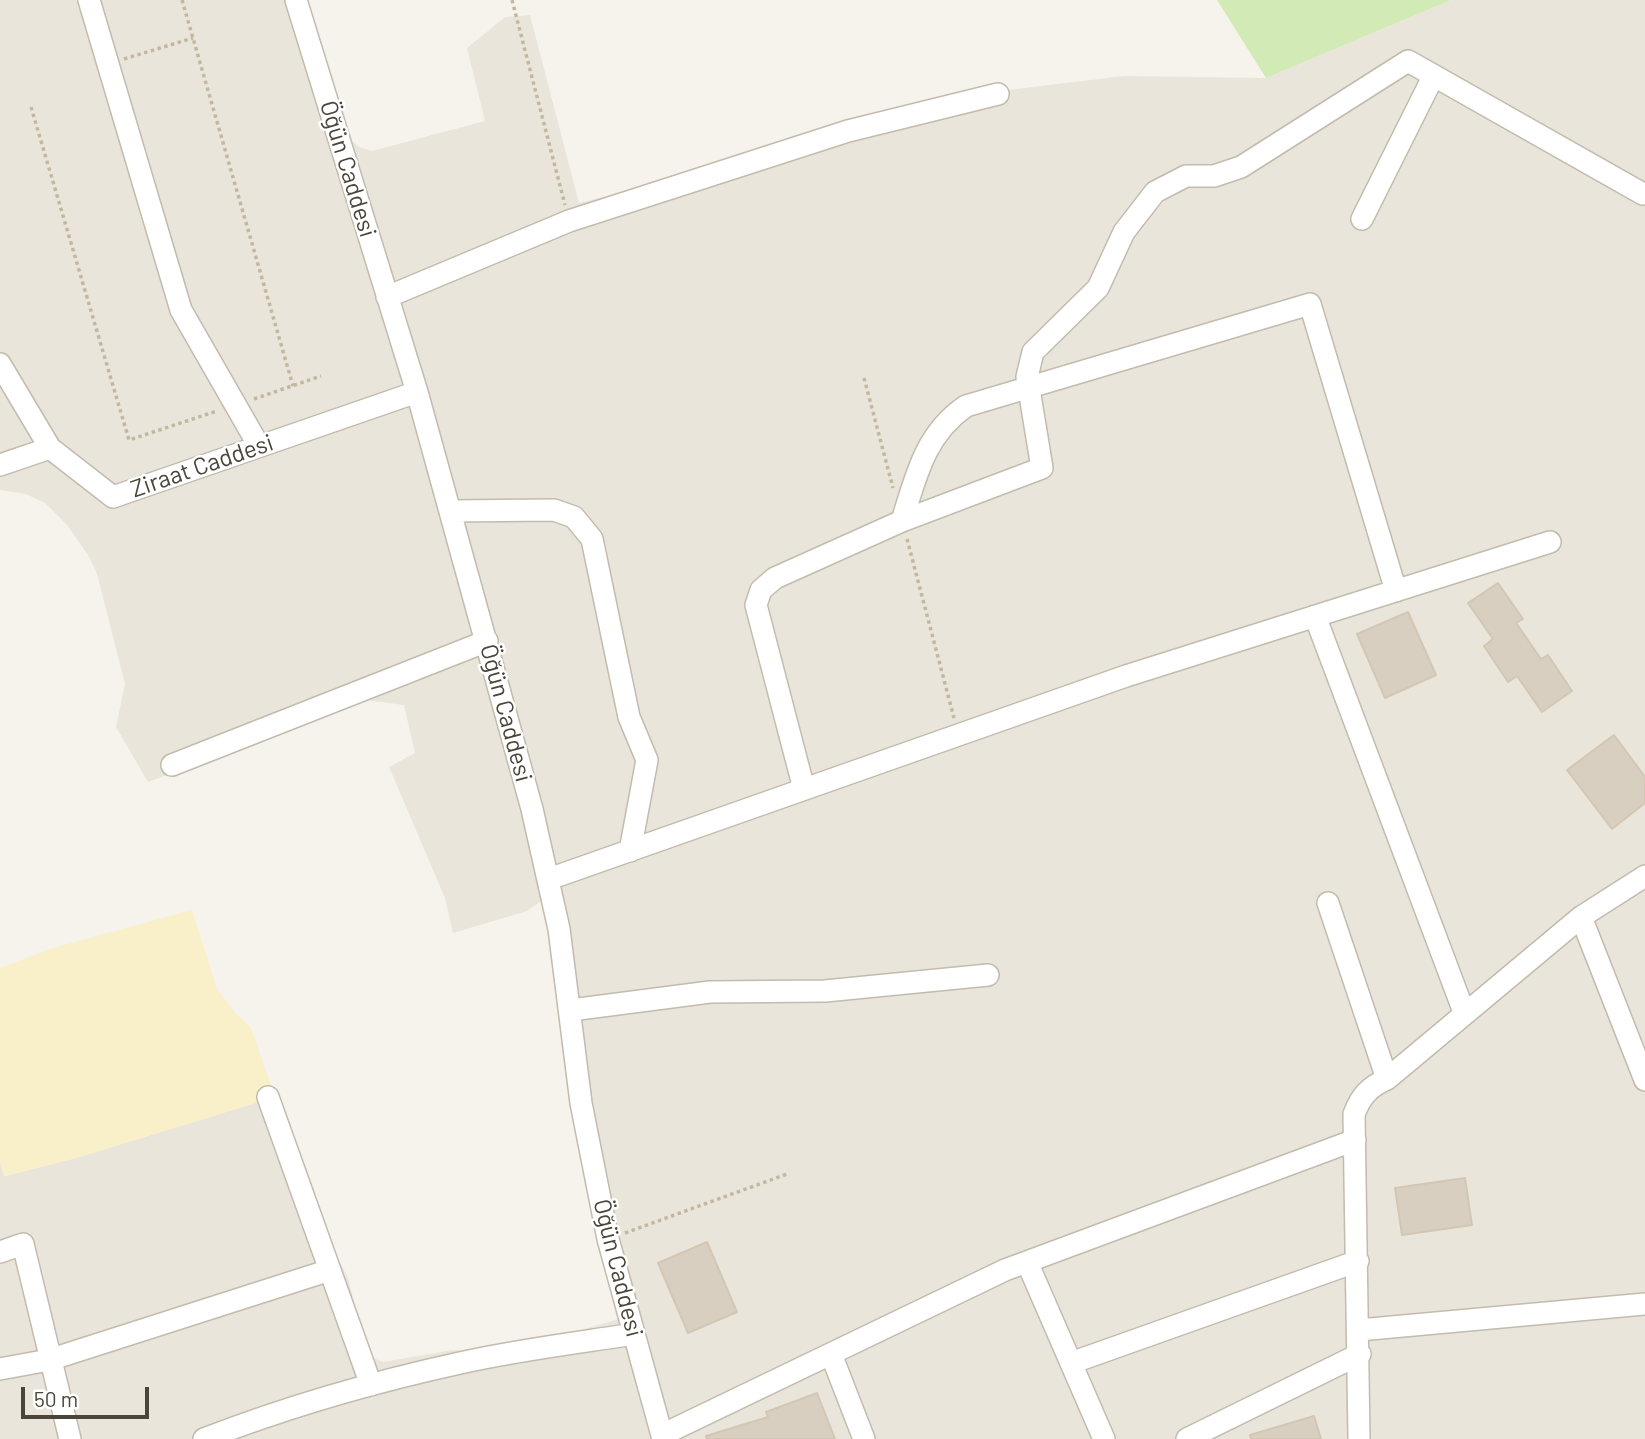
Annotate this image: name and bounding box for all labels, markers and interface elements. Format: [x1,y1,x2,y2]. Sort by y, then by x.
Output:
street label: Öğün Caddesi [314,97,382,241]
street label: Ziraat Caddesi [127,428,277,504]
street label: Öğün Caddesi [474,641,538,785]
street label: Öğün Caddesi [587,1196,649,1340]
scale bar [24,1372,152,1416]
text: 50 m [34,1386,78,1411]

